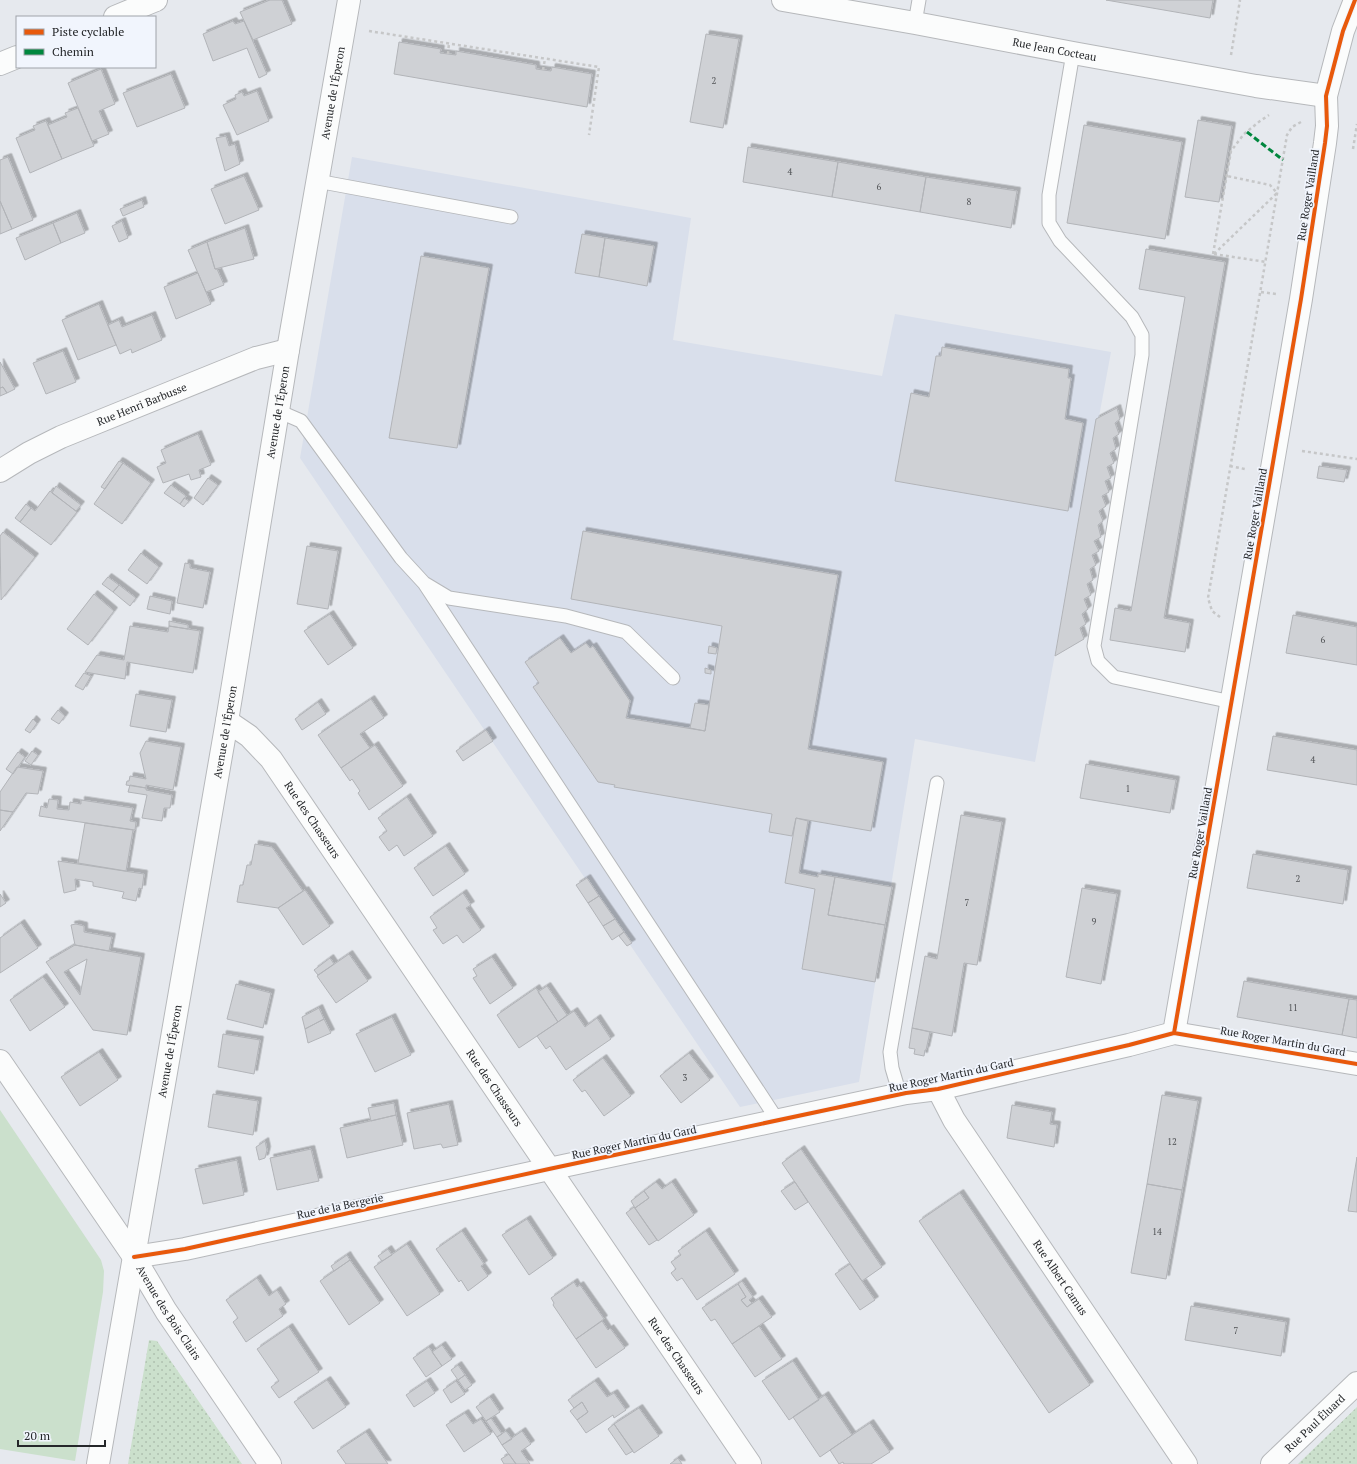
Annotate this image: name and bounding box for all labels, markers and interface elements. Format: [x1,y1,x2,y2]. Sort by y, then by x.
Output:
legend [16,16,156,68]
text: Piste cyclable [52,24,124,39]
street label: Rue Jean Cocteau [1011,35,1098,64]
text: Chemin [52,44,94,59]
street label: Avenue de l'Éperon [318,45,348,140]
house number: 2 [712,75,717,87]
street label: Rue Roger Vailland [1294,148,1322,242]
house number: 4 [788,166,793,178]
house number: 6 [877,181,882,193]
house number: 8 [967,196,972,208]
street label: Avenue de l'Éperon [263,364,292,460]
street label: Rue Henri Barbusse [95,380,189,429]
street label: Rue Roger Vailland [1240,467,1270,561]
house number: 6 [1321,634,1326,646]
street label: Avenue de l'Éperon [210,684,240,779]
house number: 4 [1311,754,1316,766]
street label: Rue des Chasseurs [281,779,344,861]
house number: 1 [1126,783,1130,795]
street label: Rue Roger Vailland [1185,786,1215,880]
house number: 2 [1296,873,1301,885]
house number: 7 [965,897,970,909]
house number: 9 [1092,916,1097,928]
house number: 11 [1288,1002,1298,1014]
street label: Avenue de l'Éperon [155,1003,185,1099]
street label: Rue Roger Martin du Gard [1219,1023,1347,1059]
street label: Rue des Chasseurs [463,1047,526,1129]
street label: Rue Roger Martin du Gard [887,1055,1015,1095]
house number: 3 [683,1072,688,1084]
street label: Rue Roger Martin du Gard [570,1122,698,1162]
house number: 12 [1167,1136,1177,1148]
street label: Rue de la Bergerie [295,1190,385,1222]
house number: 14 [1152,1226,1162,1238]
street label: Rue Albert Camus [1030,1237,1091,1318]
street label: Avenue des Bois Clairs [133,1263,204,1363]
street label: Rue des Chasseurs [645,1315,708,1397]
house number: 7 [1234,1325,1239,1337]
street label: Rue Paul Éluard [1282,1391,1348,1455]
scale bar [18,1422,105,1448]
text: 20 m [24,1428,51,1443]

